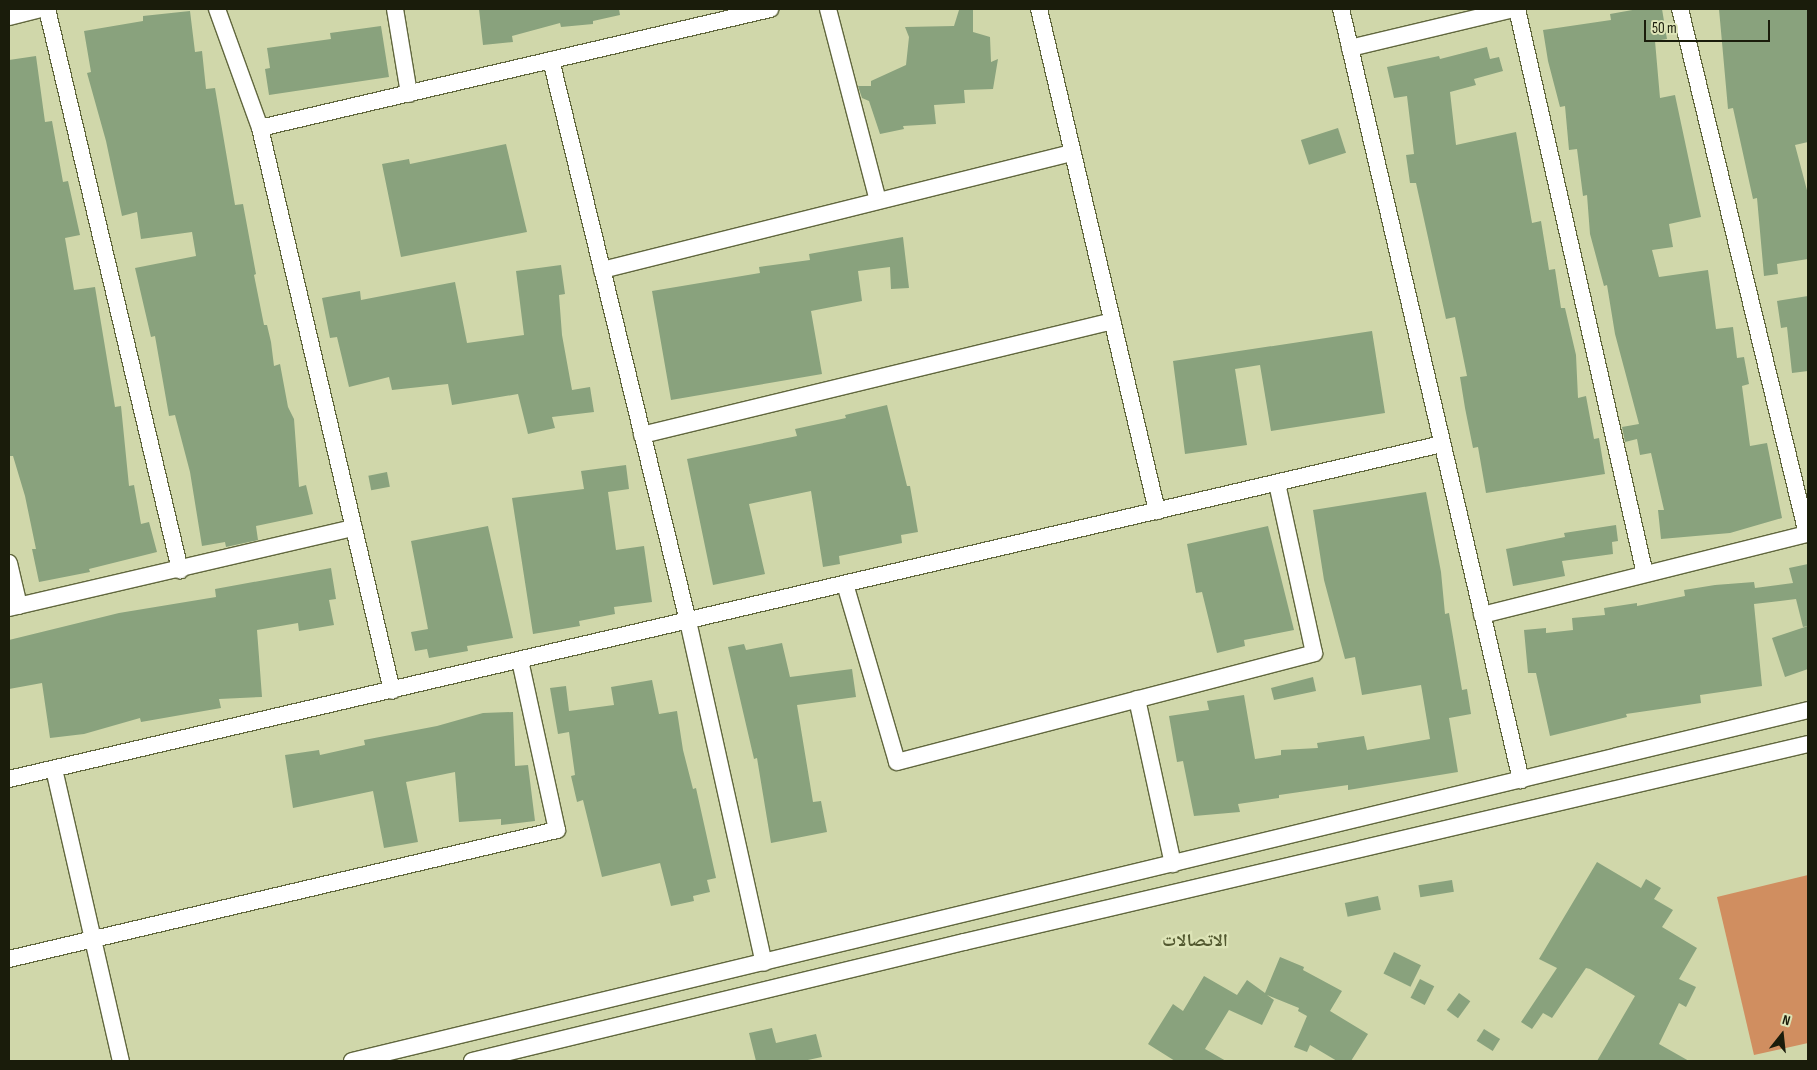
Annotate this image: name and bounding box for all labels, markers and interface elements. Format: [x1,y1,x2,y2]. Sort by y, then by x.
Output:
scale bar [1647,10,1773,42]
text: 50 m [1652,19,1677,38]
district label: الاتصالات [1162,930,1228,952]
north arrow [1757,1010,1807,1060]
text: N [1780,1011,1792,1029]

